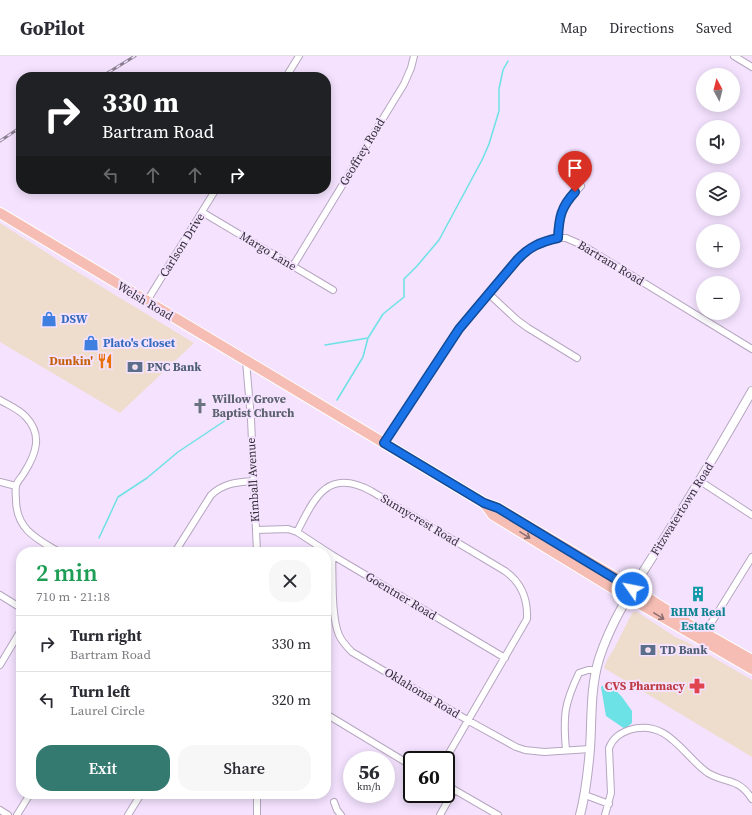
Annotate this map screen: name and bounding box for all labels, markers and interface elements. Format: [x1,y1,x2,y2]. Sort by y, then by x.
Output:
text: GoPilot [20,15,85,41]
text: Map [560,18,587,38]
text: Directions [609,18,674,38]
text: Saved [696,18,732,38]
north arrow [696,68,740,112]
map controls [696,68,740,320]
text: 330 m [102,83,179,121]
icon: right [36,88,88,140]
street label: Geoffrey Road [336,115,388,189]
text: Bartram Road [102,119,214,144]
button: sound [696,120,740,164]
pin [558,151,592,192]
icon: arrive [564,157,586,179]
icon: left [100,164,122,186]
icon: ahead [142,164,164,186]
icon: ahead [184,164,206,186]
icon: right [226,164,248,186]
button: layers [696,172,740,216]
street label: Carlson Drive [156,210,208,280]
button: + [696,224,740,268]
street label: Margo Lane [237,228,299,274]
street label: Bartram Road [575,237,647,289]
button: − [696,276,740,320]
street label: Welsh Road [114,278,176,324]
shop icon: DSW [40,310,58,328]
place label: DSW [61,311,88,327]
shop icon: Plato's Closet [82,334,100,352]
place label: Plato's Closet [103,335,176,351]
restaurant icon: Dunkin' [96,352,114,370]
place label: Dunkin' [49,353,93,369]
bank icon: PNC Bank [126,358,144,376]
place label: PNC Bank [147,359,202,375]
place label: Willow Grove Baptist Church [212,391,295,421]
church icon: Willow Grove Baptist Church [191,397,209,415]
street label: Kimball Avenue [243,437,263,523]
street label: Fitzwatertown Road [647,459,717,559]
street label: Sunnycrest Road [378,490,462,550]
one-way arrow [519,531,531,539]
text: 2 min [36,556,98,589]
button: close [269,560,311,602]
street label: Goentner Road [362,568,440,624]
position arrow [611,568,653,610]
building icon: RHM Real Estate [689,585,707,603]
text: 710 m · 21:18 [36,588,110,605]
place label: RHM Real Estate [670,604,726,634]
one-way arrow [653,612,664,620]
text: Turn right [70,625,142,646]
icon: right [36,633,58,655]
text: 330 m [271,633,311,654]
bank icon: TD Bank [639,641,657,659]
place label: TD Bank [660,642,708,658]
text: Bartram Road [70,646,151,663]
street label: Oklahoma Road [381,664,463,722]
pharmacy icon: CVS Pharmacy [688,677,706,695]
place label: CVS Pharmacy [605,678,686,694]
text: Turn left [70,681,130,702]
icon: left [36,689,58,711]
text: 320 m [271,689,311,710]
text: Laurel Circle [70,702,145,719]
button: Exit [36,745,170,791]
button: Share [178,745,311,791]
speed limit sign: 60 [403,751,455,803]
text: 56 [358,758,380,786]
text: km/h [357,780,381,793]

